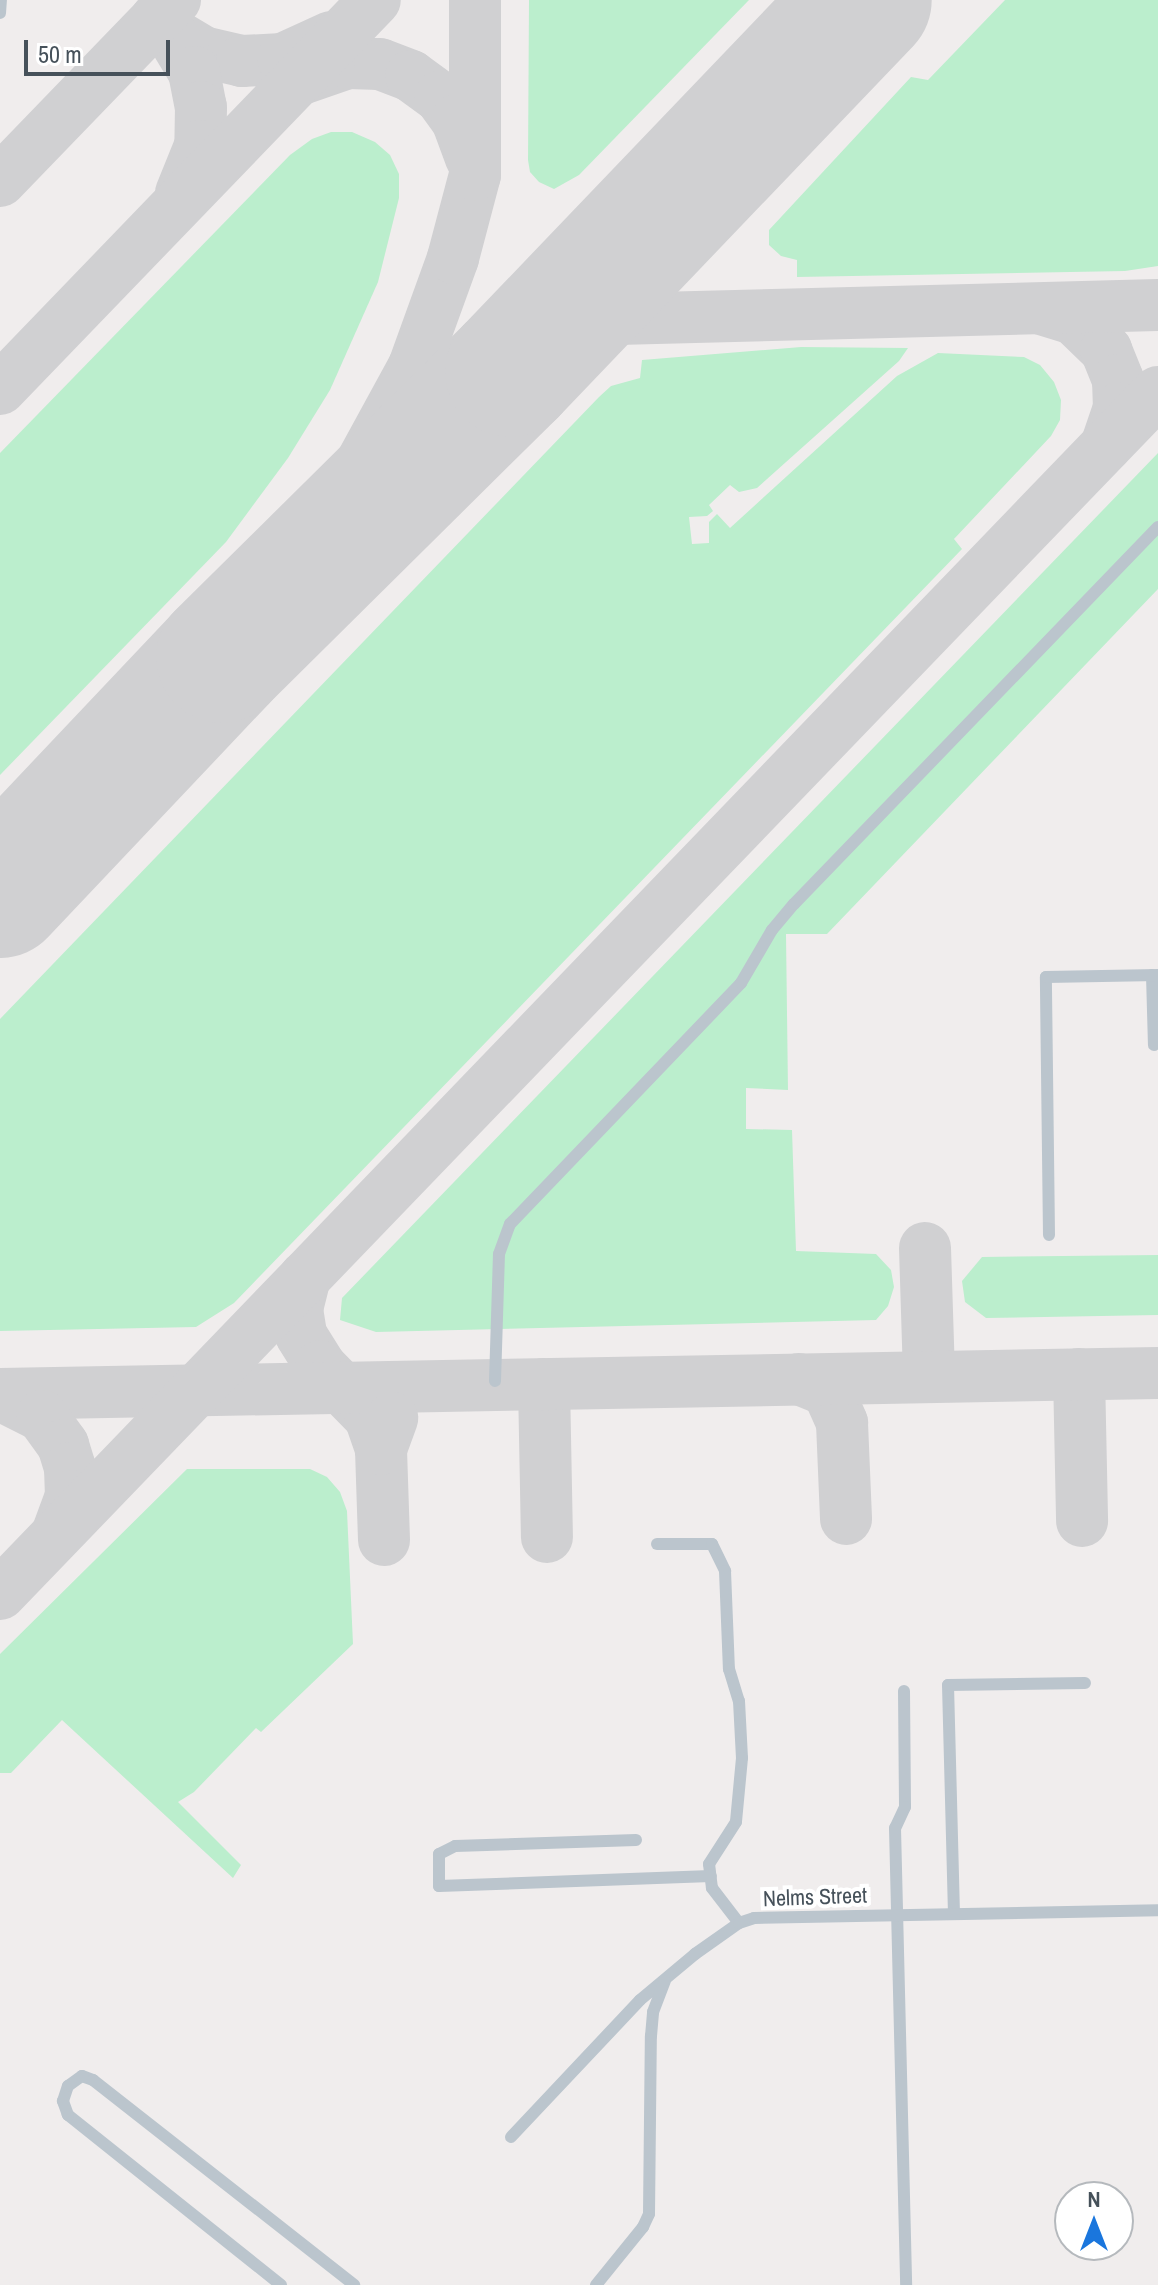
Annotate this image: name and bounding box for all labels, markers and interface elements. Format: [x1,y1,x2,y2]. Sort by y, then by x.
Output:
scale bar [28,24,174,74]
text: 50 m [38,38,82,70]
street label: Nelms Street [762,1882,868,1912]
north arrow [1054,2181,1134,2261]
text: N [1087,2184,1101,2214]

